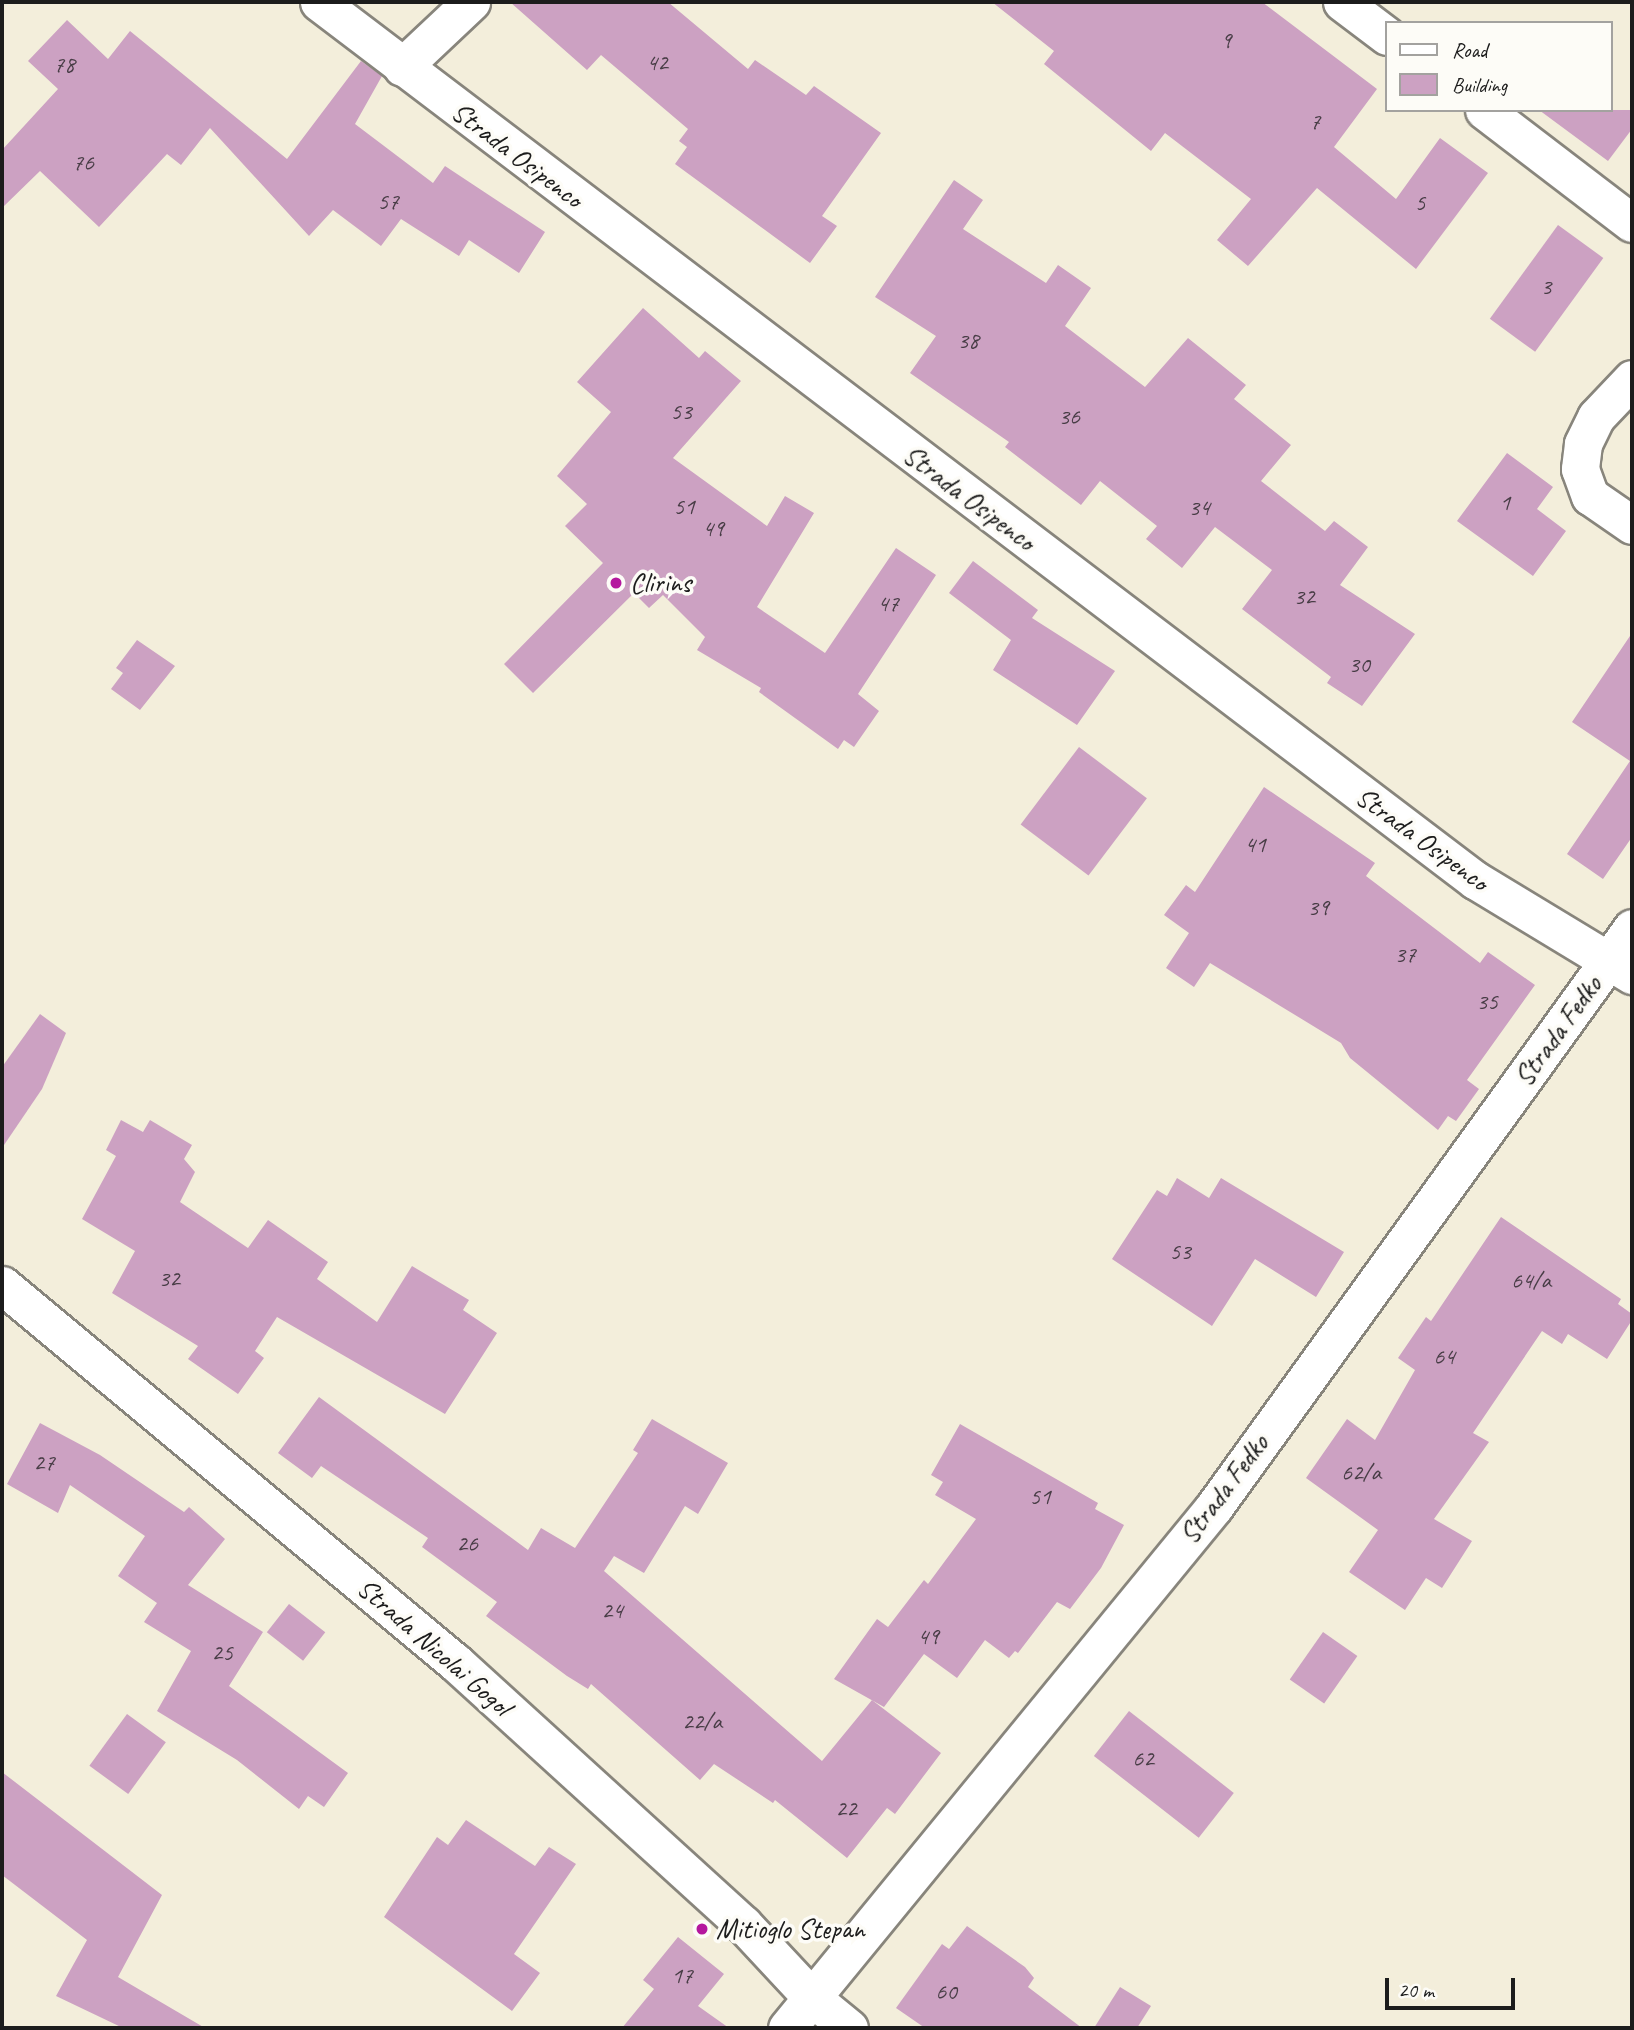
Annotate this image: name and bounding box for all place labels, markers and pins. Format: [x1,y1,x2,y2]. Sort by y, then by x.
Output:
place label: Clirins [630,566,691,600]
marker: Clirins [608,575,624,591]
place label: Mitioglo Stepan [716,1912,864,1946]
marker: Mitioglo Stepan [694,1921,710,1937]

